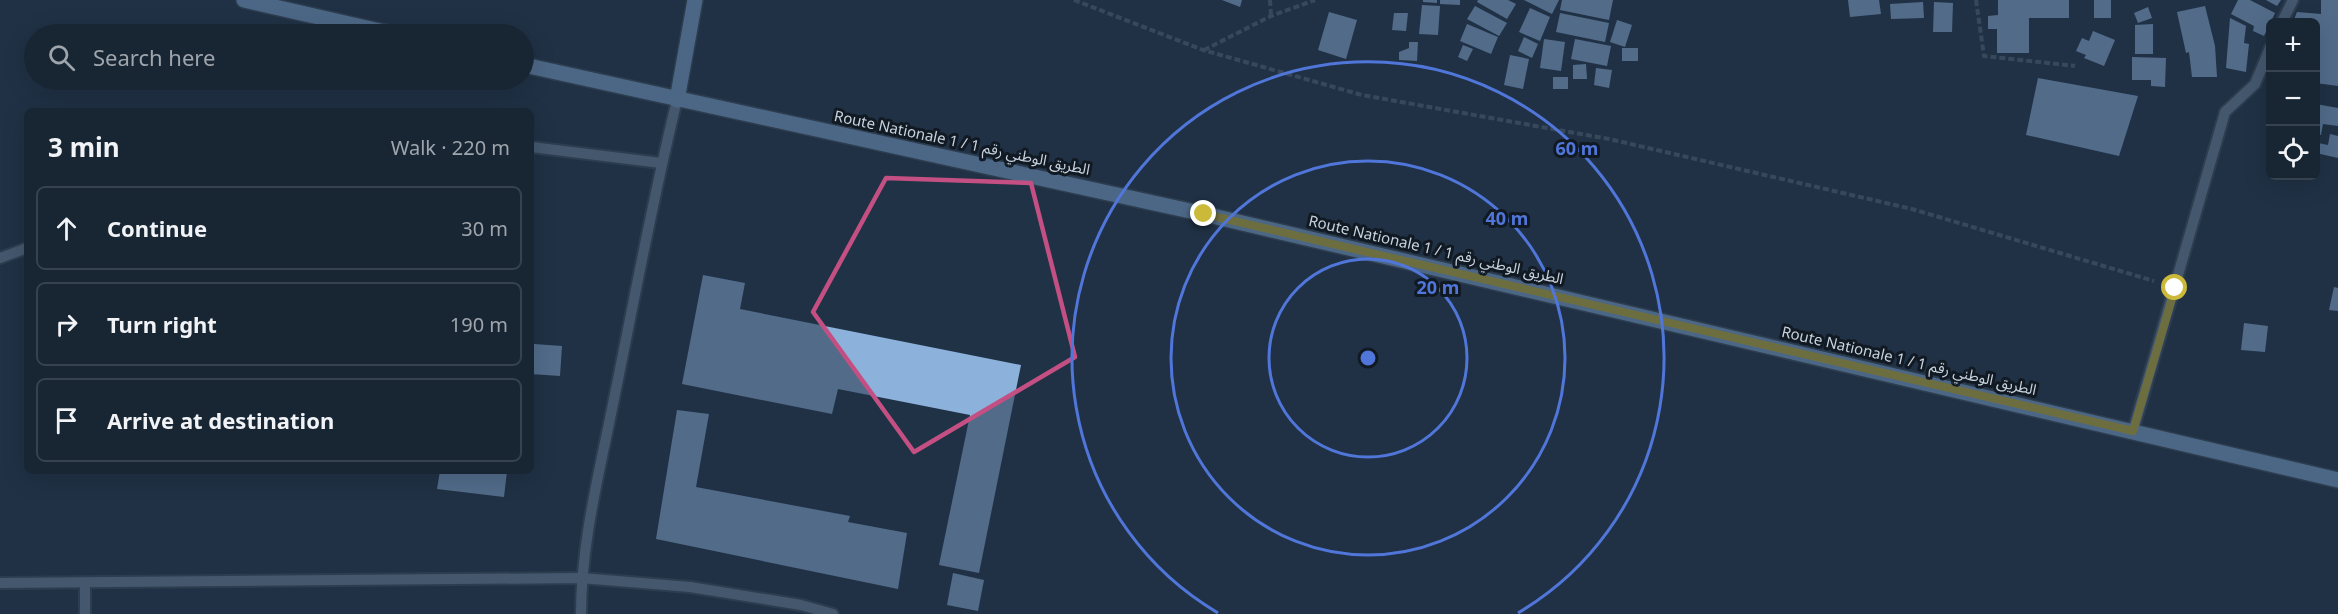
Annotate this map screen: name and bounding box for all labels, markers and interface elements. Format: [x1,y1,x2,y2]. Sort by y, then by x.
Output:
map controls [2266,18,2320,180]
button: + [2266,18,2320,72]
search box [24,24,534,90]
icon: search [45,41,78,74]
text: Search here [93,42,215,72]
button: − [2266,72,2320,126]
street label: Route Nationale 1 / الطريق الوطني رقم 1 [832,105,1092,181]
button: locate [2266,126,2320,180]
text: 3 min [48,129,120,165]
text: Walk · 220 m [391,134,510,161]
text: 60 m [1556,136,1598,160]
route end [1190,200,1216,226]
text: 40 m [1486,206,1528,230]
street label: Route Nationale 1 / الطريق الوطني رقم 1 [1306,210,1566,291]
icon: ahead [50,212,83,245]
text: Continue [107,213,207,243]
text: 30 m [461,215,508,242]
route start [2161,274,2187,300]
text: 20 m [1417,275,1459,299]
icon: right [50,308,83,341]
text: Turn right [107,309,217,339]
text: 190 m [450,311,508,338]
street label: Route Nationale 1 / الطريق الوطني رقم 1 [1779,321,2039,402]
centre of rings [1358,348,1378,368]
icon: arrive [50,404,83,437]
text: Arrive at destination [107,405,334,435]

